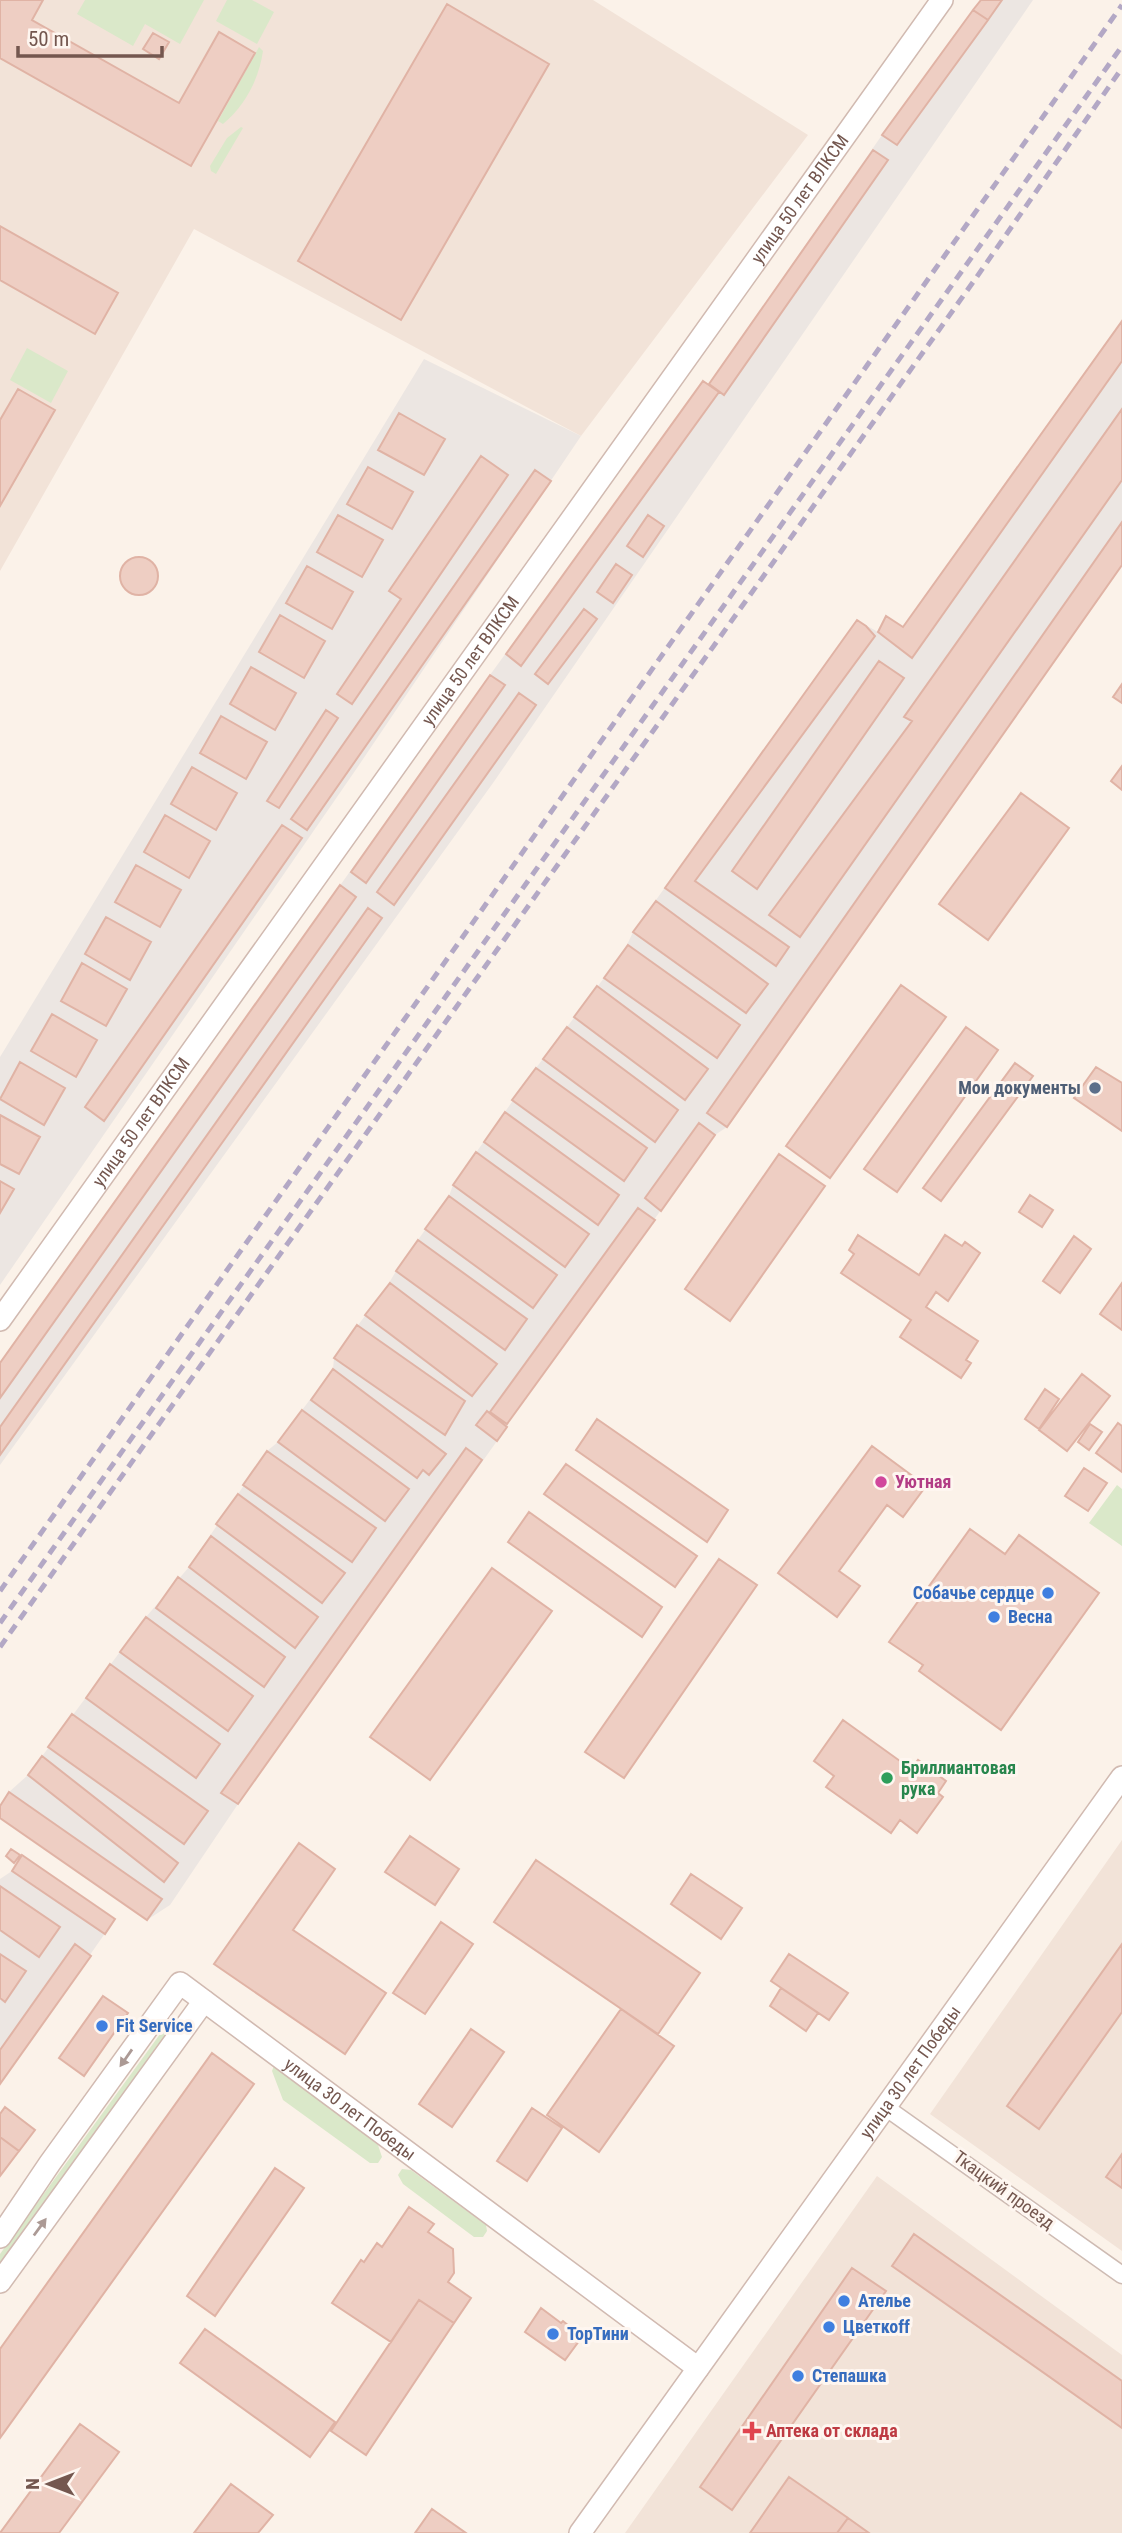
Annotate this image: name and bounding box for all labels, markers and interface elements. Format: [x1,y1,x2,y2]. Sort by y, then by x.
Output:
scale bar [18,14,161,58]
text: 50 m [28,27,69,51]
street label: улица 50 лет ВЛКСМ [746,130,853,267]
street label: улица 50 лет ВЛКСМ [417,592,523,729]
street label: улица 50 лет ВЛКСМ [88,1053,194,1191]
place label: Мои документы [958,1077,1081,1098]
marker: Мои документы [1087,1080,1103,1096]
place label: Уютная [895,1471,951,1492]
marker: Уютная [873,1474,889,1490]
place label: Собачье сердце [913,1582,1034,1603]
marker: Собачье сердце [1040,1585,1056,1601]
place label: Весна [1008,1606,1052,1627]
marker: Весна [986,1609,1002,1625]
place label: Бриллиантовая рука [901,1757,1016,1799]
marker: Бриллиантовая рука [879,1770,895,1786]
street label: улица 30 лет Победы [855,2001,965,2142]
place label: Fit Service [116,2015,193,2036]
marker: Fit Service [94,2018,110,2034]
one-way arrow [119,2049,133,2067]
street label: улица 30 лет Победы [280,2053,420,2164]
street label: Ткацкий проезд [950,2146,1059,2233]
one-way arrow [33,2217,47,2236]
place label: Ателье [858,2290,911,2311]
marker: Ателье [836,2293,852,2309]
place label: Цветкоff [843,2316,910,2337]
marker: Цветкоff [821,2319,837,2335]
place label: ТорТини [567,2323,629,2344]
marker: ТорТини [545,2326,561,2342]
place label: Степашка [812,2365,887,2386]
marker: Степашка [790,2368,806,2384]
place label: Аптека от склада [766,2420,898,2441]
marker: Аптека от склада [744,2423,760,2439]
north arrow [14,2449,84,2519]
text: N [21,2478,44,2490]

